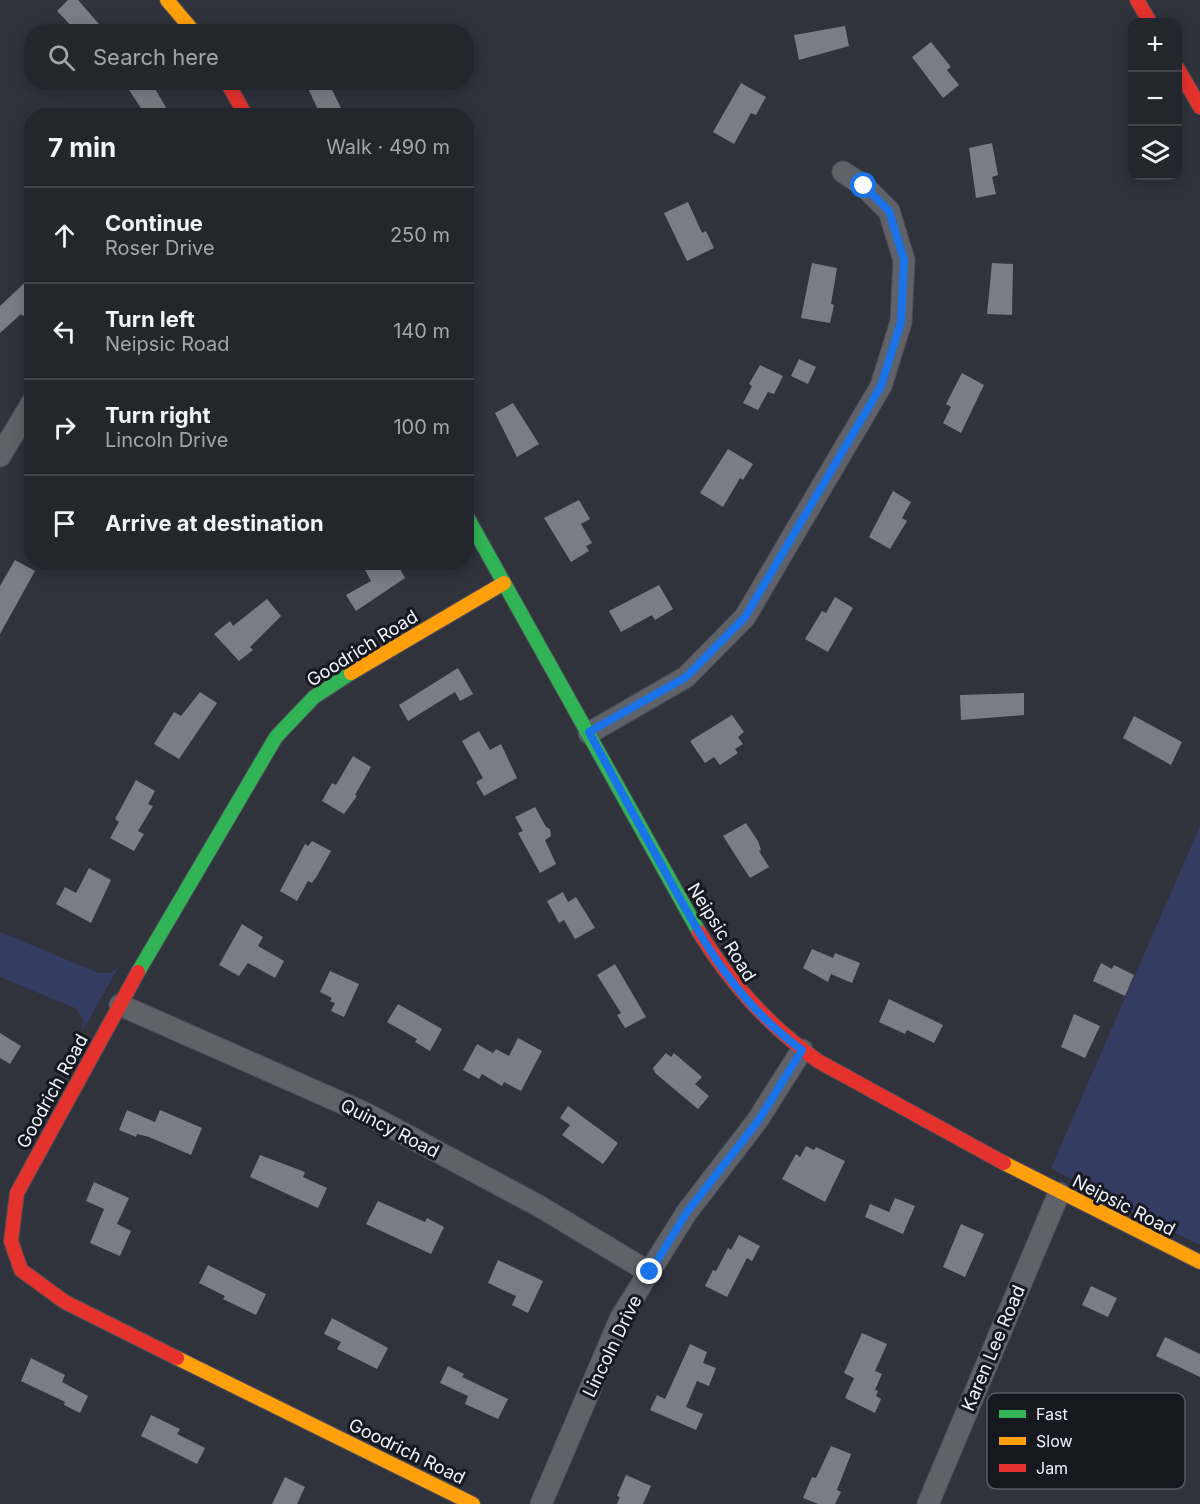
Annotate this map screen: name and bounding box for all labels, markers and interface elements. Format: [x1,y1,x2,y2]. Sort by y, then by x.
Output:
map controls [1128,18,1182,180]
button: + [1128,18,1182,72]
search box [24,24,474,90]
icon: search [45,41,78,74]
text: Search here [93,44,219,70]
button: − [1128,72,1182,126]
button: layers [1128,126,1182,180]
text: 7 min [48,132,116,163]
text: Walk · 490 m [326,135,450,159]
route start [850,172,876,198]
text: Continue [105,210,203,236]
icon: ahead [48,219,81,252]
text: 250 m [390,223,450,247]
text: Roser Drive [105,236,215,260]
text: Turn left [105,306,195,332]
icon: left [48,315,81,348]
text: 140 m [393,319,450,343]
text: Neipsic Road [105,332,230,356]
text: Turn right [105,402,211,428]
icon: right [48,411,81,444]
text: 100 m [393,415,450,439]
text: Lincoln Drive [105,428,228,452]
icon: arrive [48,507,81,540]
text: Arrive at destination [105,510,324,536]
street label: Goodrich Road [303,605,421,691]
street label: Neipsic Road [683,879,761,985]
street label: Goodrich Road [12,1030,92,1152]
street label: Quincy Road [337,1094,443,1162]
street label: Neipsic Road [1069,1170,1179,1240]
route end [636,1258,662,1284]
street label: Karen Lee Road [957,1282,1029,1414]
street label: Lincoln Drive [578,1292,646,1400]
legend [987,1393,1185,1489]
text: Fast [1036,1404,1068,1424]
street label: Goodrich Road [345,1414,469,1488]
text: Slow [1036,1431,1073,1451]
text: Jam [1036,1458,1068,1478]

